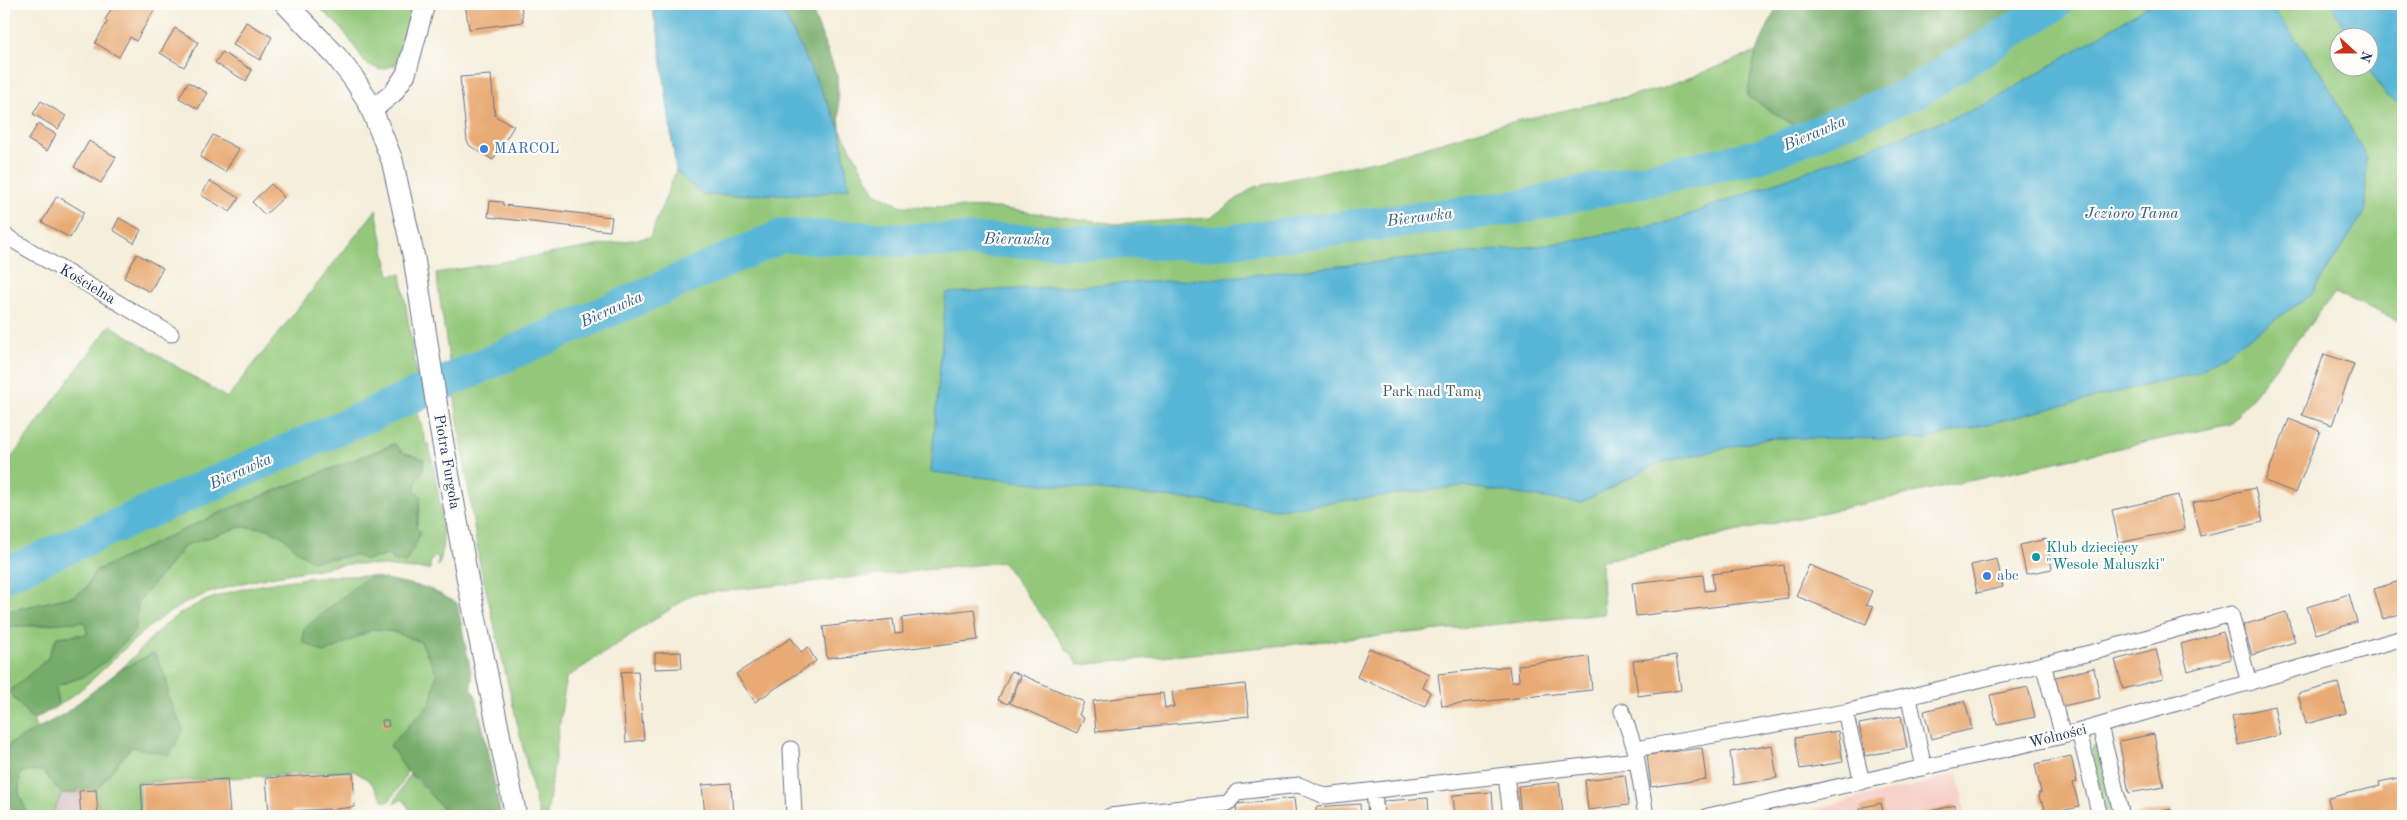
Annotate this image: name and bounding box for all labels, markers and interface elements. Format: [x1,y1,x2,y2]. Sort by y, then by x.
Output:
north arrow [2330,28,2380,78]
text: N [2357,49,2374,64]
water label: Bierawka [1780,114,1849,155]
place label: MARCOL [494,142,559,157]
marker: MARCOL [478,143,490,155]
water label: Bierawka [1385,206,1454,230]
water label: Jezioro Tama [2085,206,2179,222]
water label: Bierawka [983,231,1051,249]
street label: Kościelna [56,263,118,308]
water label: Bierawka [578,289,646,331]
park label: Park nad Tamą [1382,385,1482,400]
street label: Piotra Furgoła [430,413,462,511]
water label: Bierawka [207,451,275,493]
place label: Klub dziecięcy "Wesołe Maluszki" [2046,541,2166,573]
marker: Klub dziecięcy "Wesołe Maluszki" [2030,551,2042,563]
place label: abc [1997,569,2019,584]
marker: abc [1981,570,1993,582]
street label: Wolności [2028,723,2088,751]

